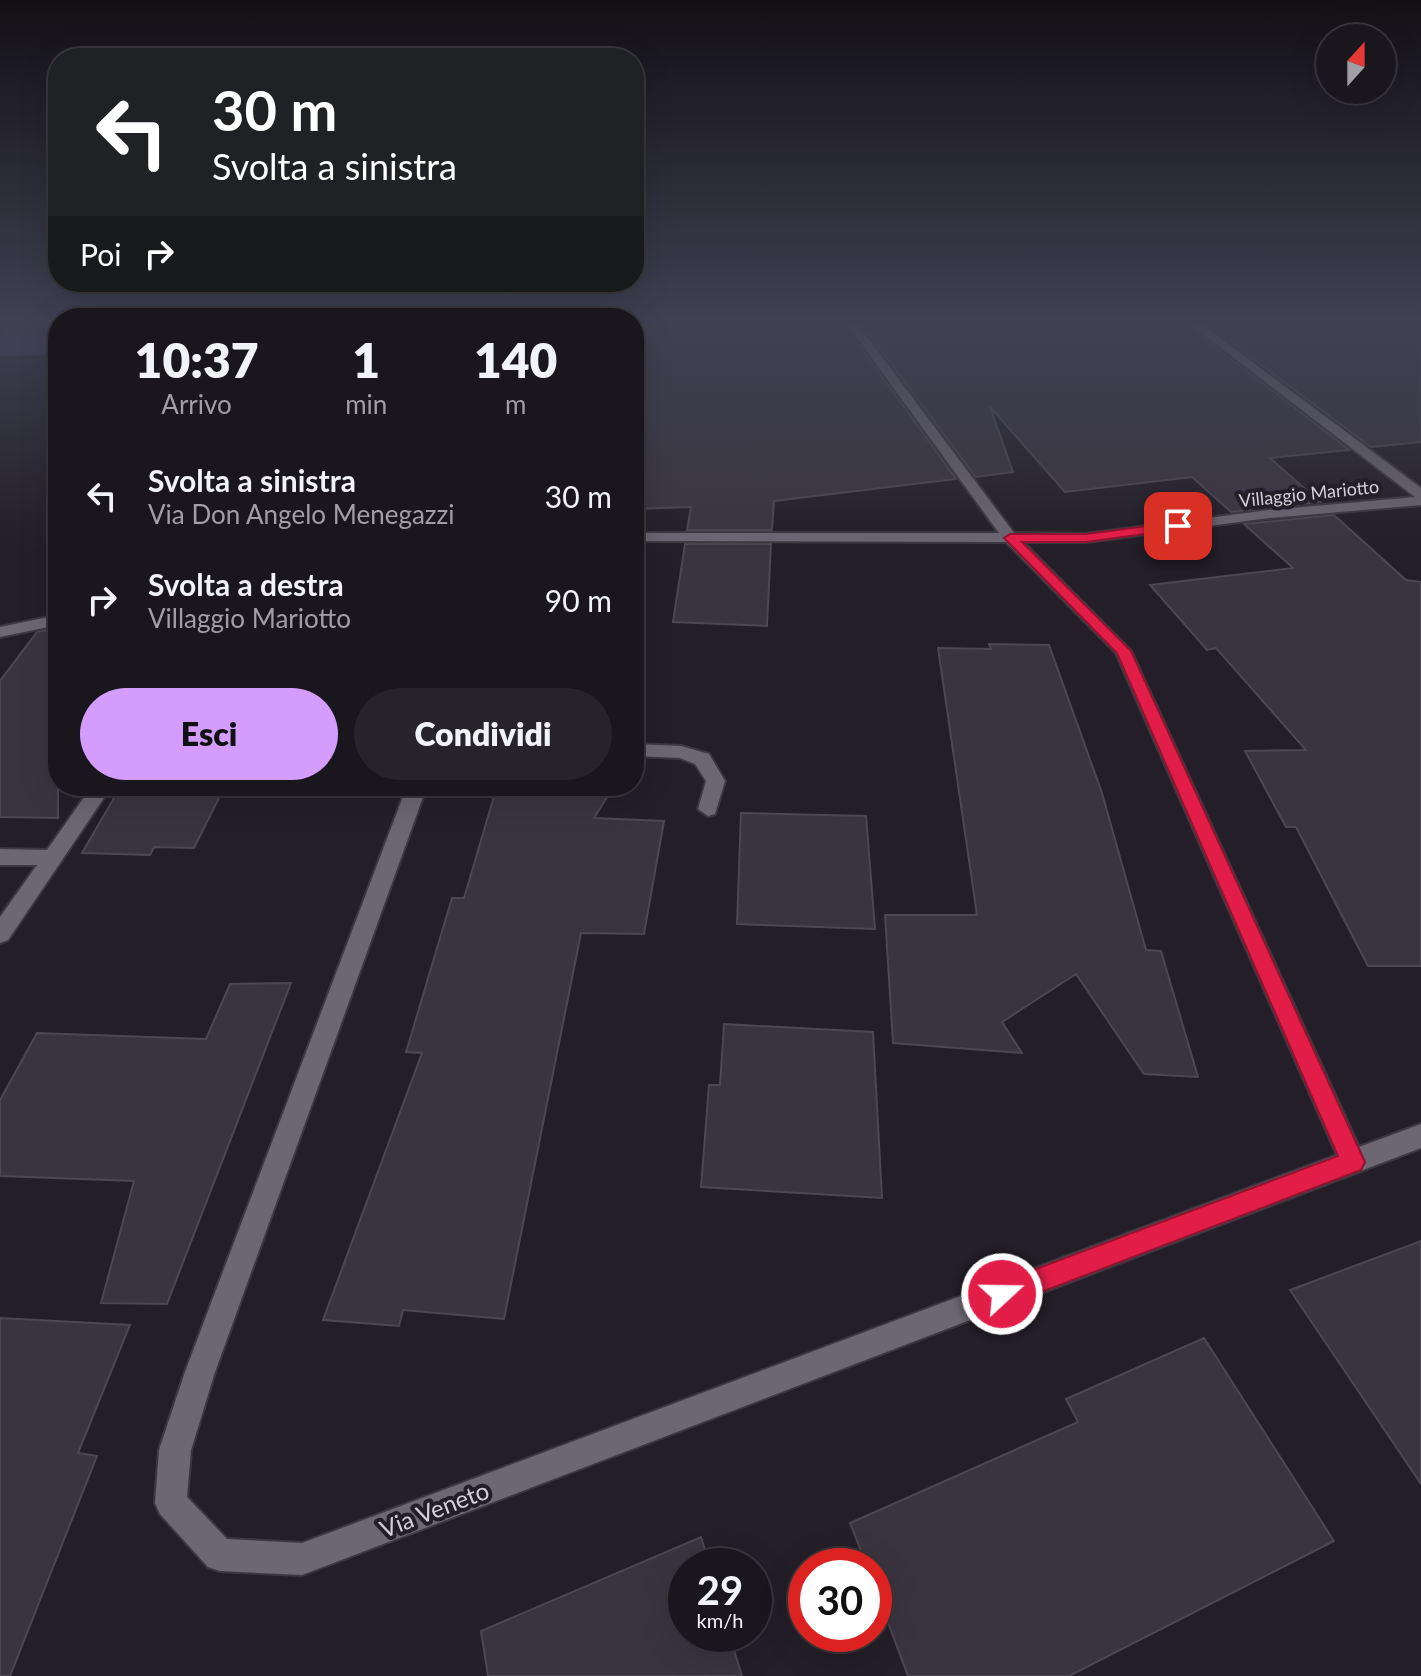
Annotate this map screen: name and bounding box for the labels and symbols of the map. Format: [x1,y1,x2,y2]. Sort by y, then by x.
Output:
north arrow [1316,24,1396,104]
street label: Villaggio Mariotto [1238,475,1380,511]
pin [1144,492,1212,560]
position arrow [960,1252,1044,1336]
street label: Via Veneto [375,1475,493,1543]
speed limit sign: 30 [788,1548,892,1652]

